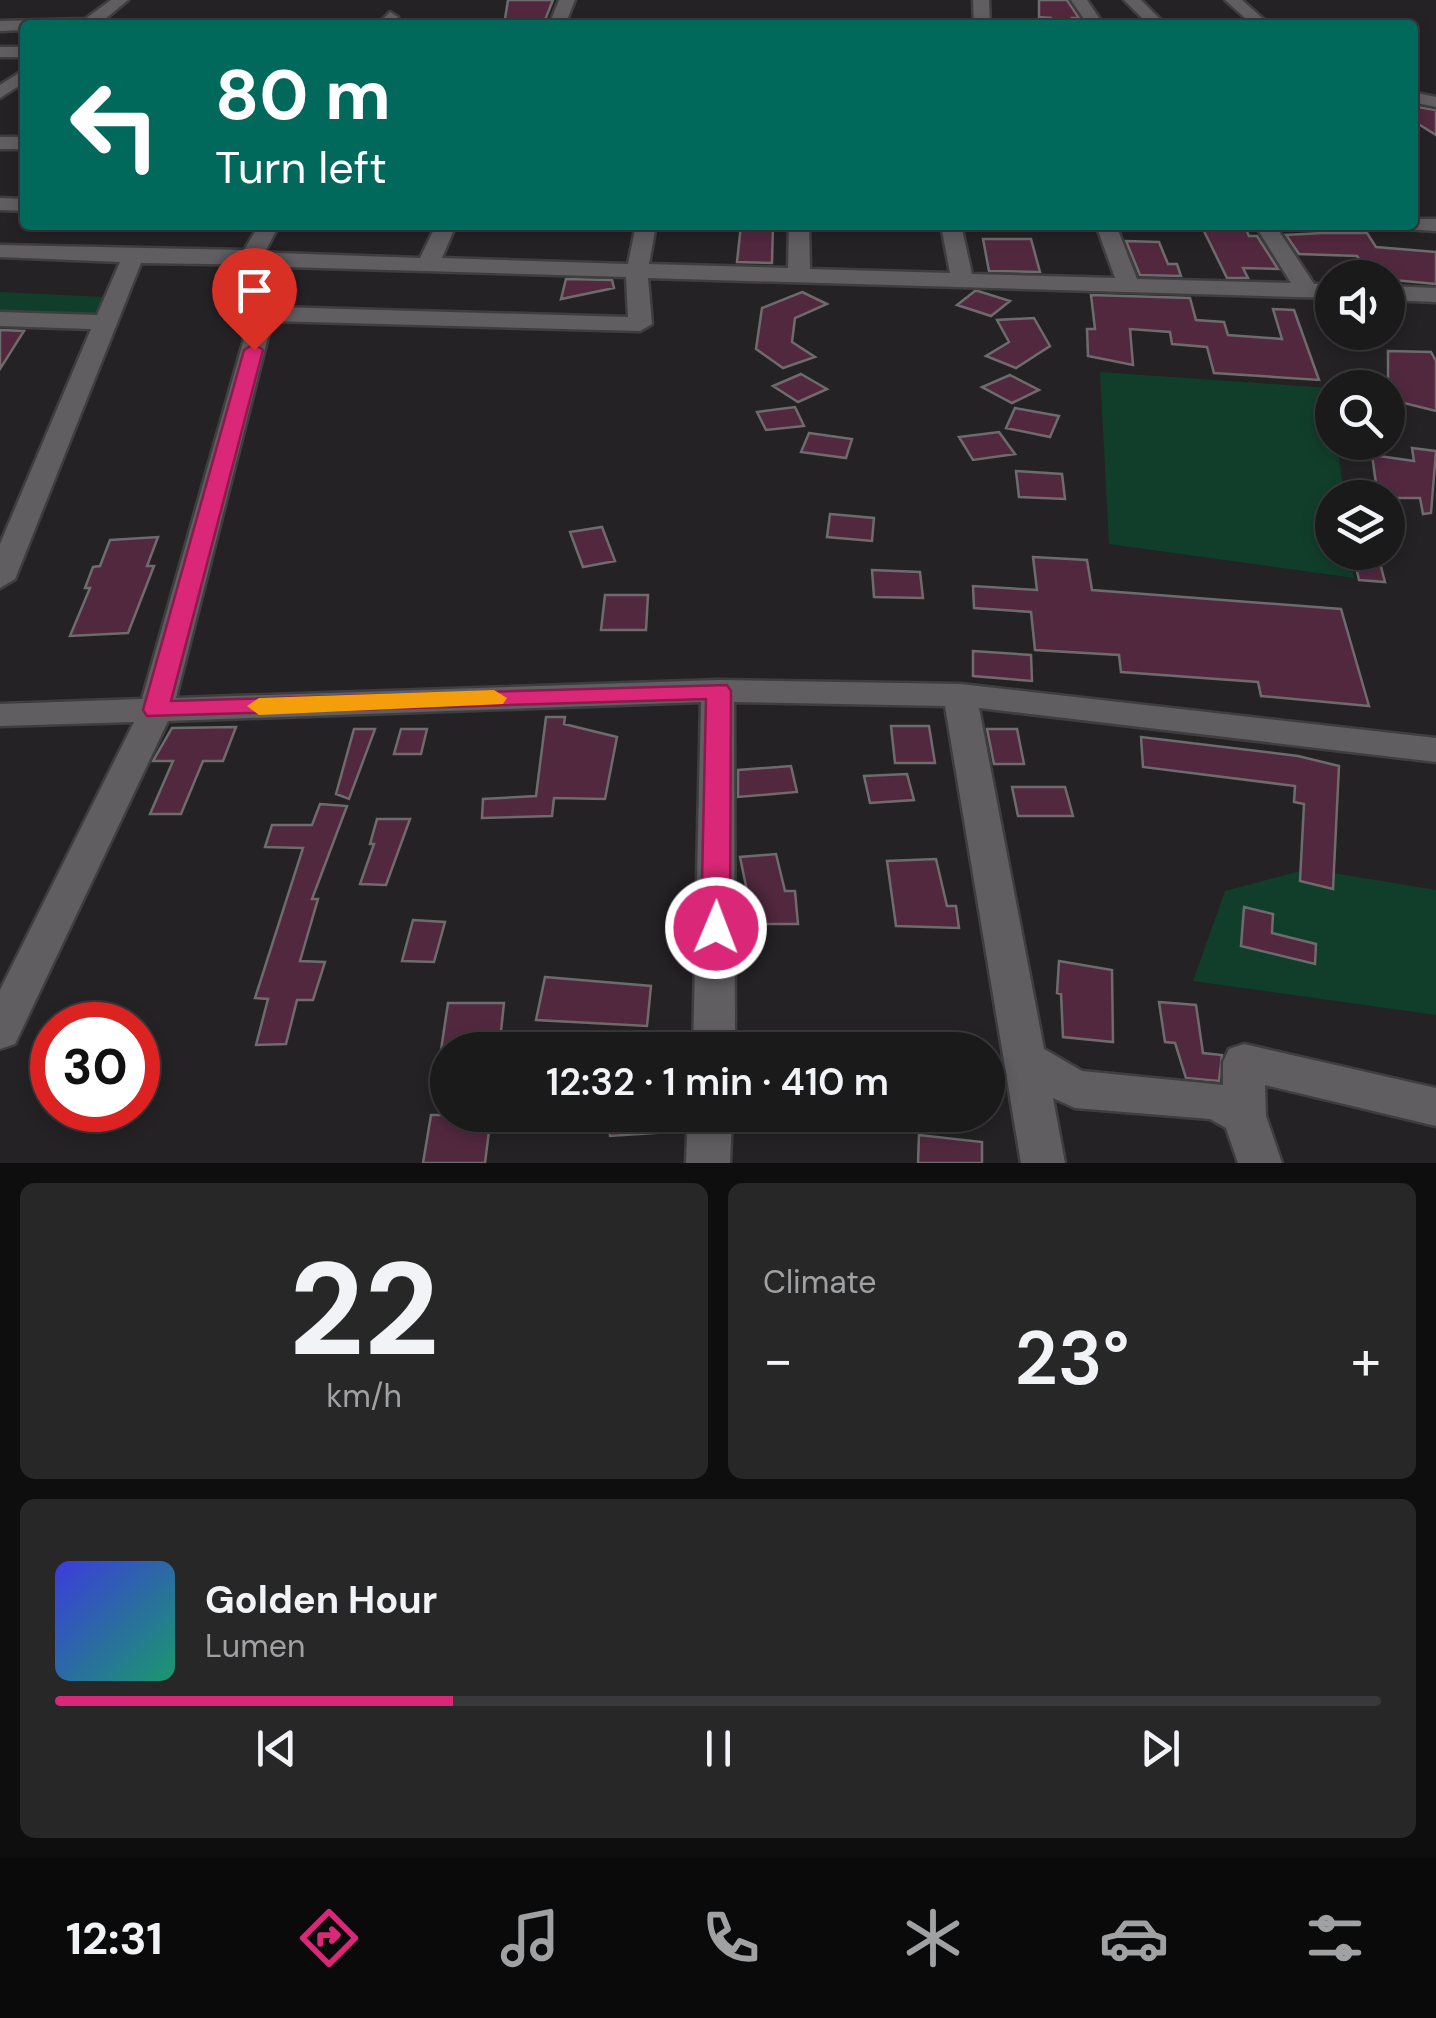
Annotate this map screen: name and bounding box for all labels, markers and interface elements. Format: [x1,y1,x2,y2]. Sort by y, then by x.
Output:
text: 80 m [215,50,391,141]
icon: left [50,60,180,190]
text: Turn left [215,138,387,197]
pin [212,248,297,351]
map controls [1315,260,1405,570]
button: sound [1315,260,1405,350]
icon: arrive [227,263,282,318]
button: search [1315,370,1405,460]
button: layers [1315,480,1405,570]
position arrow [664,876,768,980]
speed limit sign: 30 [30,1002,160,1132]
text: 12:32 · 1 min · 410 m [546,1057,889,1107]
text: 22 [289,1225,439,1394]
text: Climate [763,1261,877,1303]
text: 23° [1015,1310,1129,1407]
text: − [763,1324,793,1396]
text: + [1351,1324,1381,1396]
text: km/h [326,1375,402,1417]
text: Golden Hour [205,1575,437,1625]
text: Lumen [205,1625,305,1667]
icon: previous [249,1721,304,1776]
icon: pause [691,1721,746,1776]
icon: next [1133,1721,1188,1776]
icon: directions [294,1903,364,1973]
icon: music [495,1903,565,1973]
icon: phone [696,1903,766,1973]
icon: climate [898,1903,968,1973]
icon: car [1099,1903,1169,1973]
icon: filters [1300,1903,1370,1973]
text: 12:31 [66,1909,163,1968]

